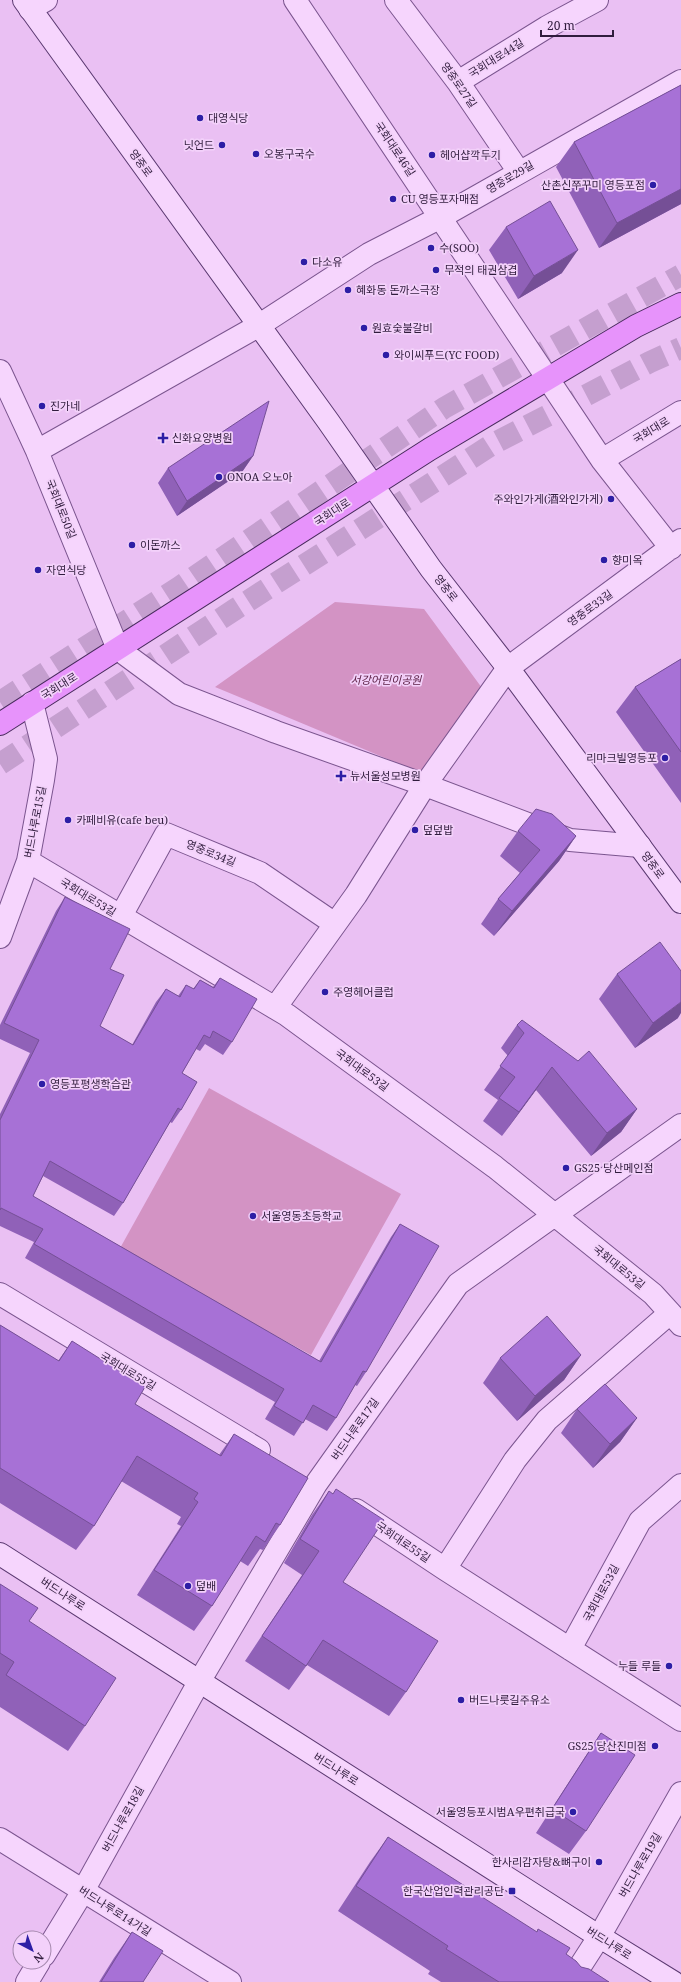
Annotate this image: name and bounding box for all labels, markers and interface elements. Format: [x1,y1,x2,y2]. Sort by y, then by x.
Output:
scale bar [541,12,613,38]
text: 20 m [547,17,575,34]
street label: 국회대로44길 [465,35,526,81]
street label: 영중로27길 [438,59,481,111]
place label: 대영식당 [208,110,248,125]
marker: 대영식당 [195,113,205,123]
street label: 국회대로46길 [372,118,419,179]
place label: 닛언드 [184,137,214,152]
marker: 닛언드 [217,140,227,150]
street label: 영중로 [126,146,156,179]
place label: 오봉구국수 [264,146,315,161]
place label: 헤어샵깍두기 [440,147,501,162]
marker: 오봉구국수 [251,149,261,159]
marker: 헤어샵깍두기 [427,150,437,160]
street label: 영중로29길 [483,157,536,196]
place label: 산촌신쭈꾸미 영등포점 [541,177,645,192]
marker: 산촌신쭈꾸미 영등포점 [648,180,658,190]
place label: CU 영등포자매점 [401,191,479,206]
marker: CU 영등포자매점 [388,194,398,204]
place label: 수(SOO) [439,240,479,255]
marker: 수(SOO) [426,243,436,253]
place label: 다소유 [312,254,342,269]
marker: 다소유 [299,257,309,267]
place label: 무적의 태권삼겹 [444,262,518,277]
marker: 무적의 태권삼겹 [431,265,441,275]
place label: 혜화동 돈까스극장 [356,282,440,297]
marker: 혜화동 돈까스극장 [343,285,353,295]
place label: 원효숯불갈비 [372,320,433,335]
marker: 원효숯불갈비 [359,323,369,333]
place label: 와이씨푸드(YC FOOD) [394,347,499,362]
marker: 와이씨푸드(YC FOOD) [381,350,391,360]
place label: 진가네 [50,398,80,413]
marker: 진가네 [37,401,47,411]
street label: 국회대로 [630,413,672,446]
place label: 신화요양병원 [172,430,233,445]
marker: 신화요양병원 [157,432,169,444]
place label: ONOA 오노아 [227,469,292,484]
marker: ONOA 오노아 [214,472,224,482]
street label: 국회대로50길 [43,477,80,541]
place label: 주와인가게(酒와인가게) [493,491,603,506]
street label: 국회대로 [311,494,353,529]
marker: 주와인가게(酒와인가게) [606,494,616,504]
place label: 이돈까스 [140,537,180,552]
marker: 이돈까스 [127,540,137,550]
place label: 향미옥 [612,552,642,567]
marker: 향미옥 [599,555,609,565]
place label: 자연식당 [46,562,86,577]
marker: 자연식당 [33,565,43,575]
street label: 영중로 [431,571,462,604]
street label: 영중로33길 [564,586,615,629]
street label: 국회대로 [38,668,80,703]
park label: 서강어린이공원 [351,672,422,687]
place label: 리마크빌영등포 [586,750,657,765]
marker: 리마크빌영등포 [660,753,670,763]
place label: 뉴서울성모병원 [350,768,421,783]
marker: 뉴서울성모병원 [335,770,347,782]
street label: 버드나루로15길 [20,785,49,859]
place label: 카페비유(cafe beu) [76,812,168,827]
marker: 카페비유(cafe beu) [63,815,73,825]
place label: 덮덮밥 [423,822,453,837]
marker: 덮덮밥 [410,825,420,835]
street label: 영중로34길 [184,836,238,869]
street label: 영중로 [638,848,668,881]
street label: 국회대로53길 [57,874,119,919]
place label: 주영헤어클럽 [333,984,394,999]
marker: 주영헤어클럽 [320,987,330,997]
street label: 국회대로53길 [332,1045,392,1094]
place label: 영등포평생학습관 [50,1076,131,1091]
marker: 영등포평생학습관 [37,1079,47,1089]
place label: GS25 당산메인점 [574,1160,654,1175]
marker: GS25 당산메인점 [561,1163,571,1173]
place label: 서울영동초등학교 [261,1208,342,1223]
marker: 서울영동초등학교 [248,1211,258,1221]
street label: 국회대로53길 [590,1241,648,1292]
street label: 국회대로55길 [97,1348,159,1393]
street label: 버드나루로17길 [328,1394,382,1463]
street label: 국회대로55길 [373,1518,434,1565]
street label: 국회대로53길 [579,1561,622,1624]
street label: 버드나루로 [38,1574,89,1614]
place label: 덮배 [196,1578,216,1593]
marker: 덮배 [183,1581,193,1591]
place label: 누들 루들 [618,1658,661,1673]
marker: 누들 루들 [664,1661,674,1671]
place label: 버드나룻길주유소 [469,1692,550,1707]
marker: 버드나룻길주유소 [456,1695,466,1705]
place label: GS25 당산진미점 [567,1738,647,1753]
marker: GS25 당산진미점 [650,1741,660,1751]
street label: 버드나루로 [311,1749,362,1788]
street label: 버드나루로18길 [98,1783,147,1854]
place label: 서울영등포시범A우편취급국 [436,1804,565,1819]
marker: 서울영등포시범A우편취급국 [568,1807,578,1817]
street label: 버드나루로19길 [615,1829,664,1900]
place label: 한사리감자탕&뼈구이 [492,1854,591,1869]
marker: 한사리감자탕&뼈구이 [594,1857,604,1867]
street label: 버드나루로14가길 [76,1882,154,1939]
place label: 한국산업인력관리공단 [403,1883,504,1898]
marker: 한국산업인력관리공단 [507,1886,517,1896]
street label: 버드나루로 [584,1923,635,1962]
north arrow [12,1930,52,1970]
text: N [30,1949,47,1967]

